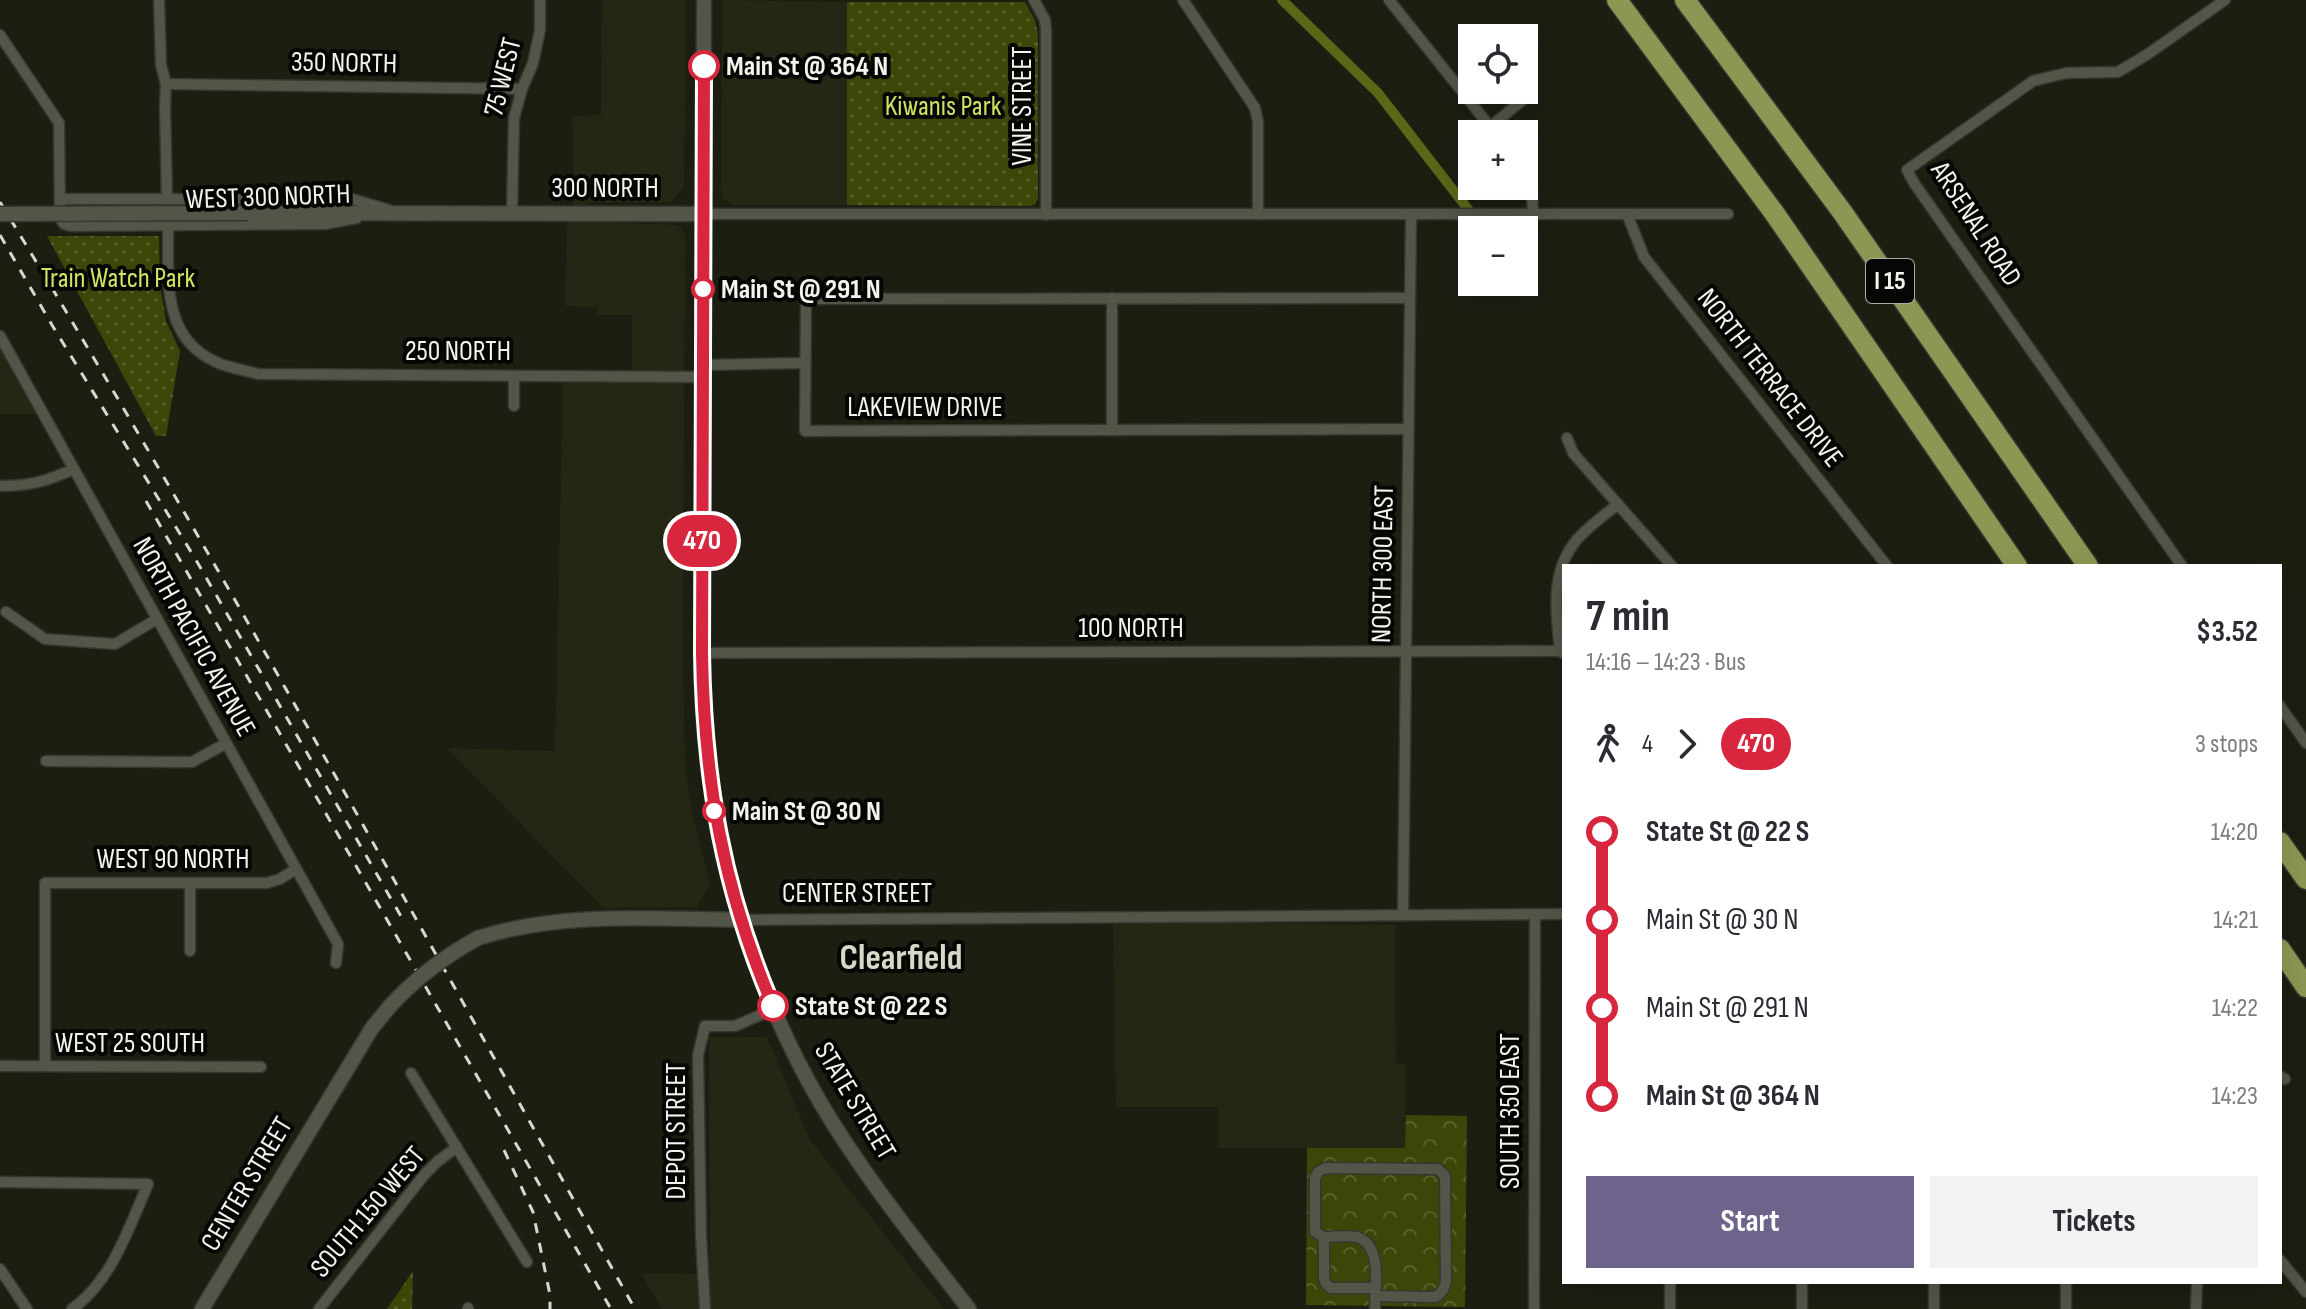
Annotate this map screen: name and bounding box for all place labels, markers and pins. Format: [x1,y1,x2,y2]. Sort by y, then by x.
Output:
place label: Main St @ 364 N [726,50,888,83]
marker: Main St @ 364 N [689,51,719,81]
place label: Main St @ 291 N [721,273,881,306]
marker: Main St @ 291 N [692,278,714,300]
place label: Main St @ 30 N [732,795,881,828]
marker: Main St @ 30 N [703,800,725,822]
place label: State St @ 22 S [795,990,947,1023]
marker: State St @ 22 S [758,991,788,1021]

